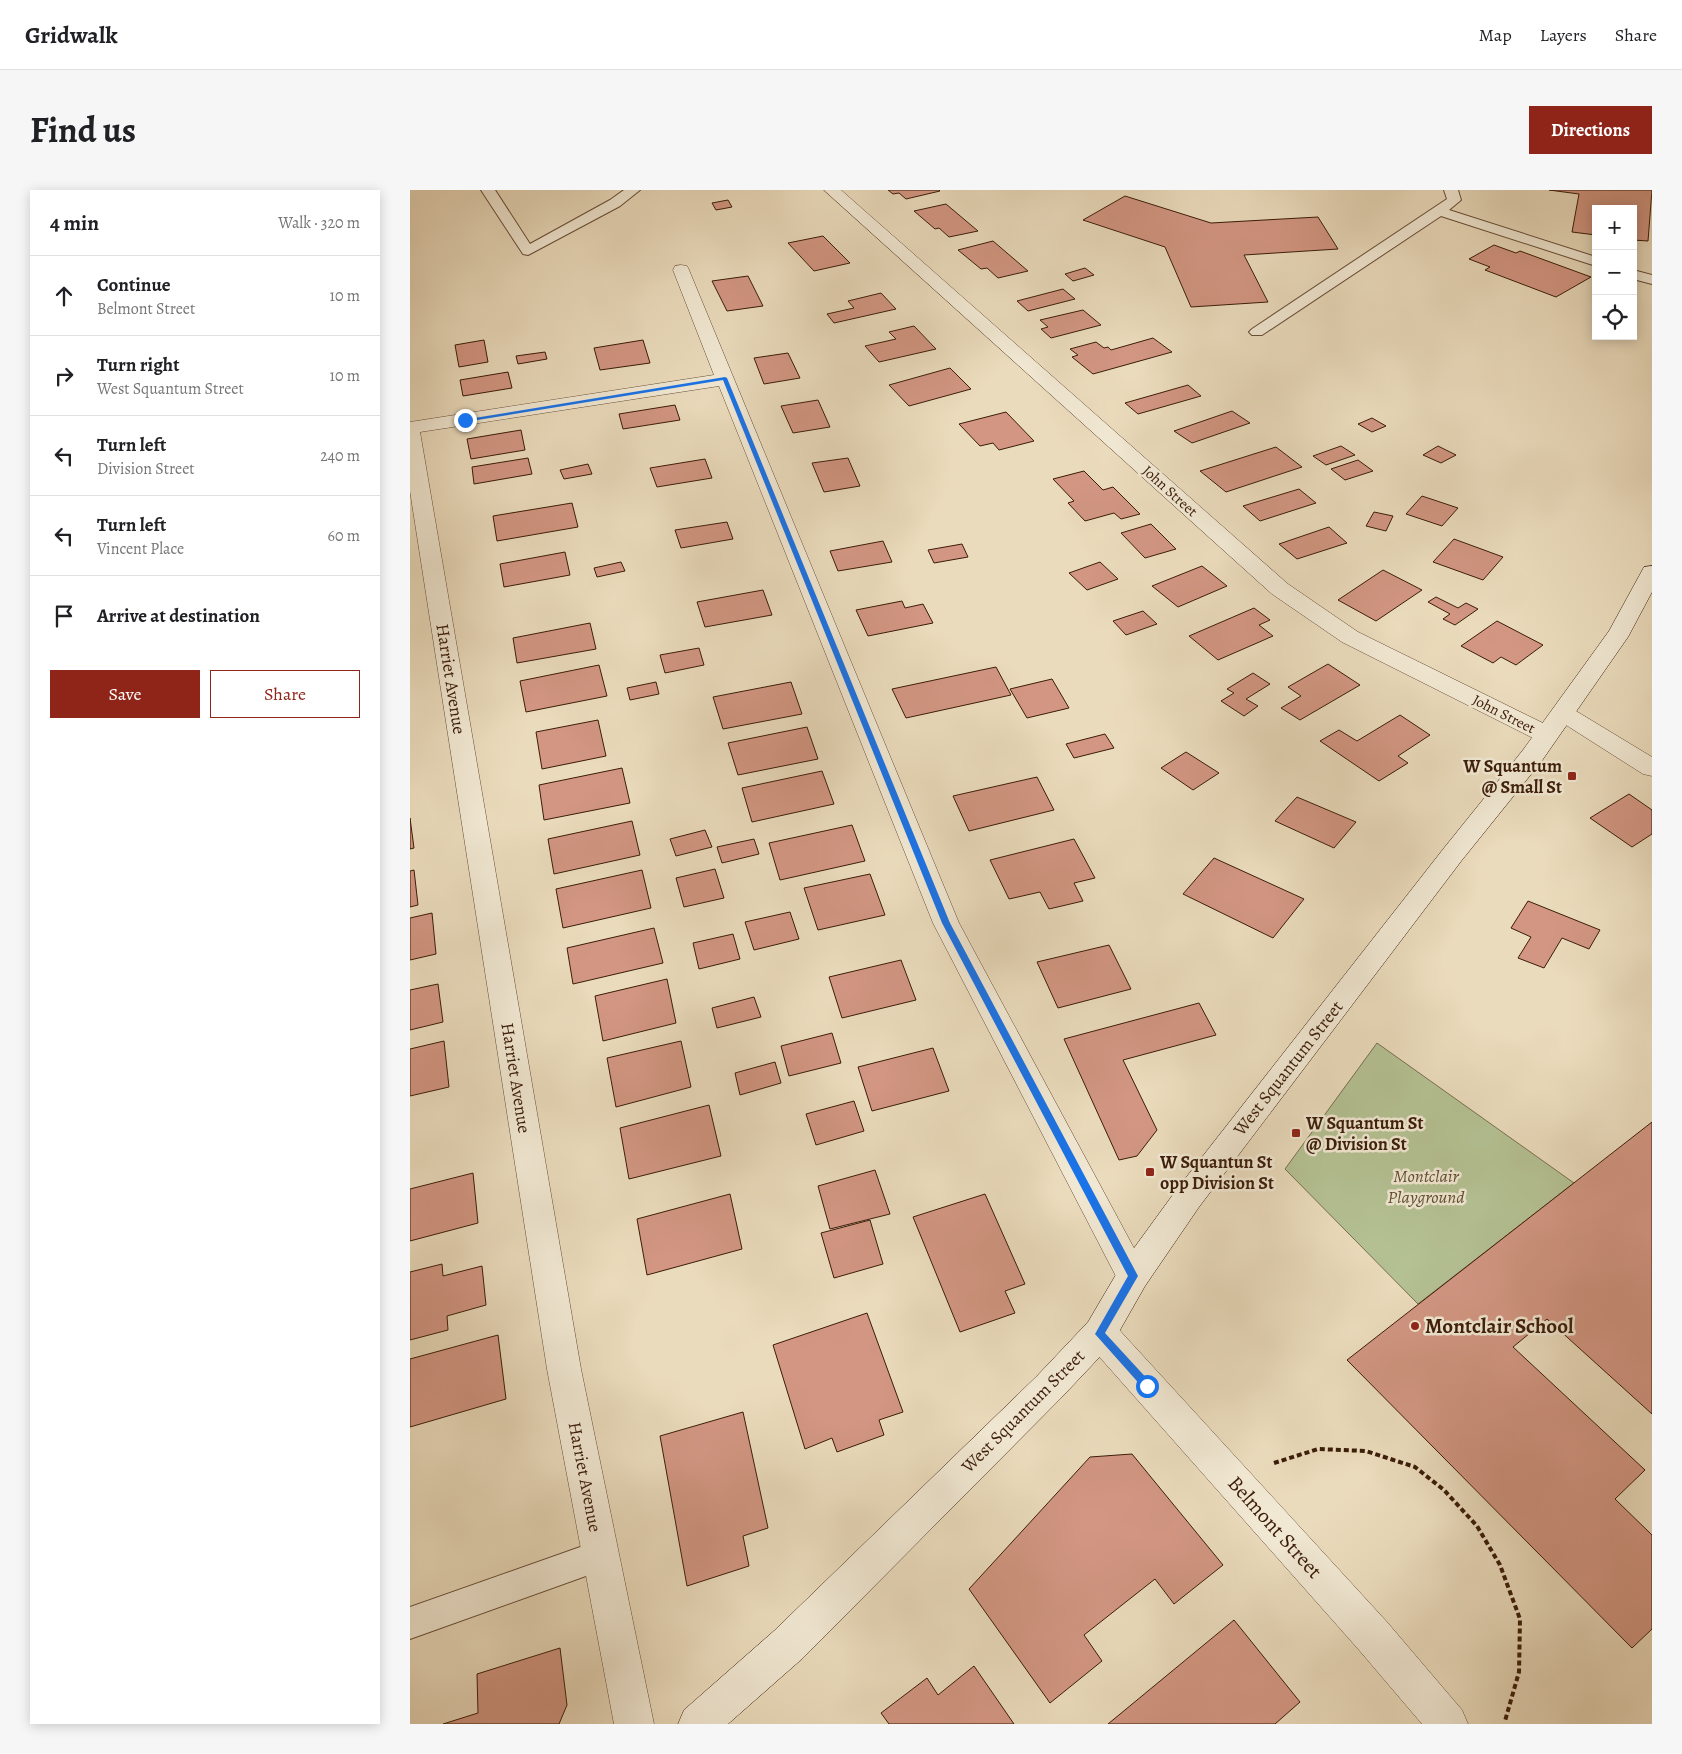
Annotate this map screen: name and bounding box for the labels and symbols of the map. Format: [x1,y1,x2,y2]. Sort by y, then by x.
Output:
route end [454,409,477,432]
street label: John Street [1138,461,1202,521]
street label: Harriet Avenue [430,622,472,736]
street label: John Street [1469,690,1539,738]
place label: W Squantum @ Small St [1462,754,1562,799]
marker: W Squantum @ Small St [1566,770,1578,782]
street label: West Squantum Street [1227,995,1348,1141]
street label: Harriet Avenue [495,1021,537,1135]
place label: W Squantum St @ Division St [1305,1111,1424,1156]
marker: W Squantum St @ Division St [1290,1127,1302,1139]
place label: W Squantun St opp Division St [1159,1150,1274,1195]
park label: Montclair Playground [1387,1164,1465,1209]
marker: W Squantun St opp Division St [1144,1166,1156,1178]
place label: Montclair School [1425,1312,1574,1340]
marker: Montclair School [1409,1320,1421,1332]
street label: West Squantum Street [955,1344,1090,1479]
route start [1136,1375,1159,1398]
street label: Harriet Avenue [563,1420,607,1534]
street label: Belmont Street [1221,1470,1329,1584]

